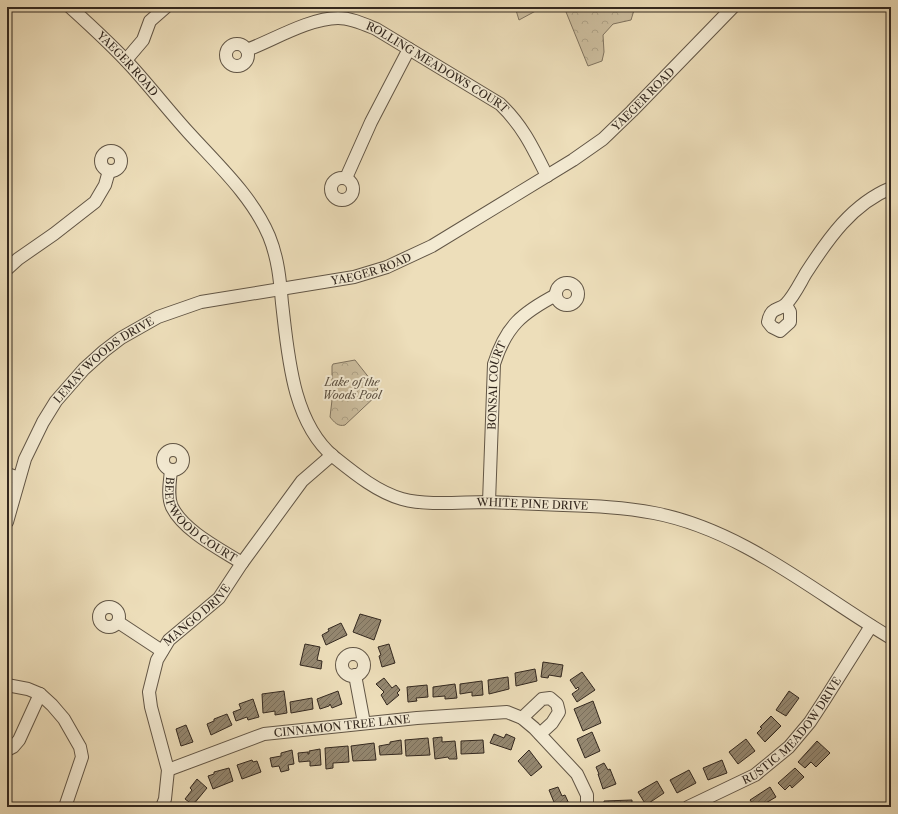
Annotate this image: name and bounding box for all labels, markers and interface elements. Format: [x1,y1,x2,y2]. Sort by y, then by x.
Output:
street label: ROLLING MEADOWS COURT [364,19,512,116]
street label: YAEGER ROAD [93,28,161,99]
street label: YAEGER ROAD [608,64,678,134]
street label: YAEGER ROAD [329,250,414,288]
street label: LEMAY WOODS DRIVE [50,314,157,406]
street label: BONSAI COURT [485,338,509,430]
park label: Lake of the Woods Pool [323,375,383,402]
street label: BEEFWOOD COURT [162,476,240,566]
street label: WHITE PINE DRIVE [476,495,589,513]
street label: MANGO DRIVE [160,581,233,649]
street label: RUSTIC MEADOW DRIVE [740,674,844,787]
street label: CINNAMON TREE LANE [273,712,411,740]

